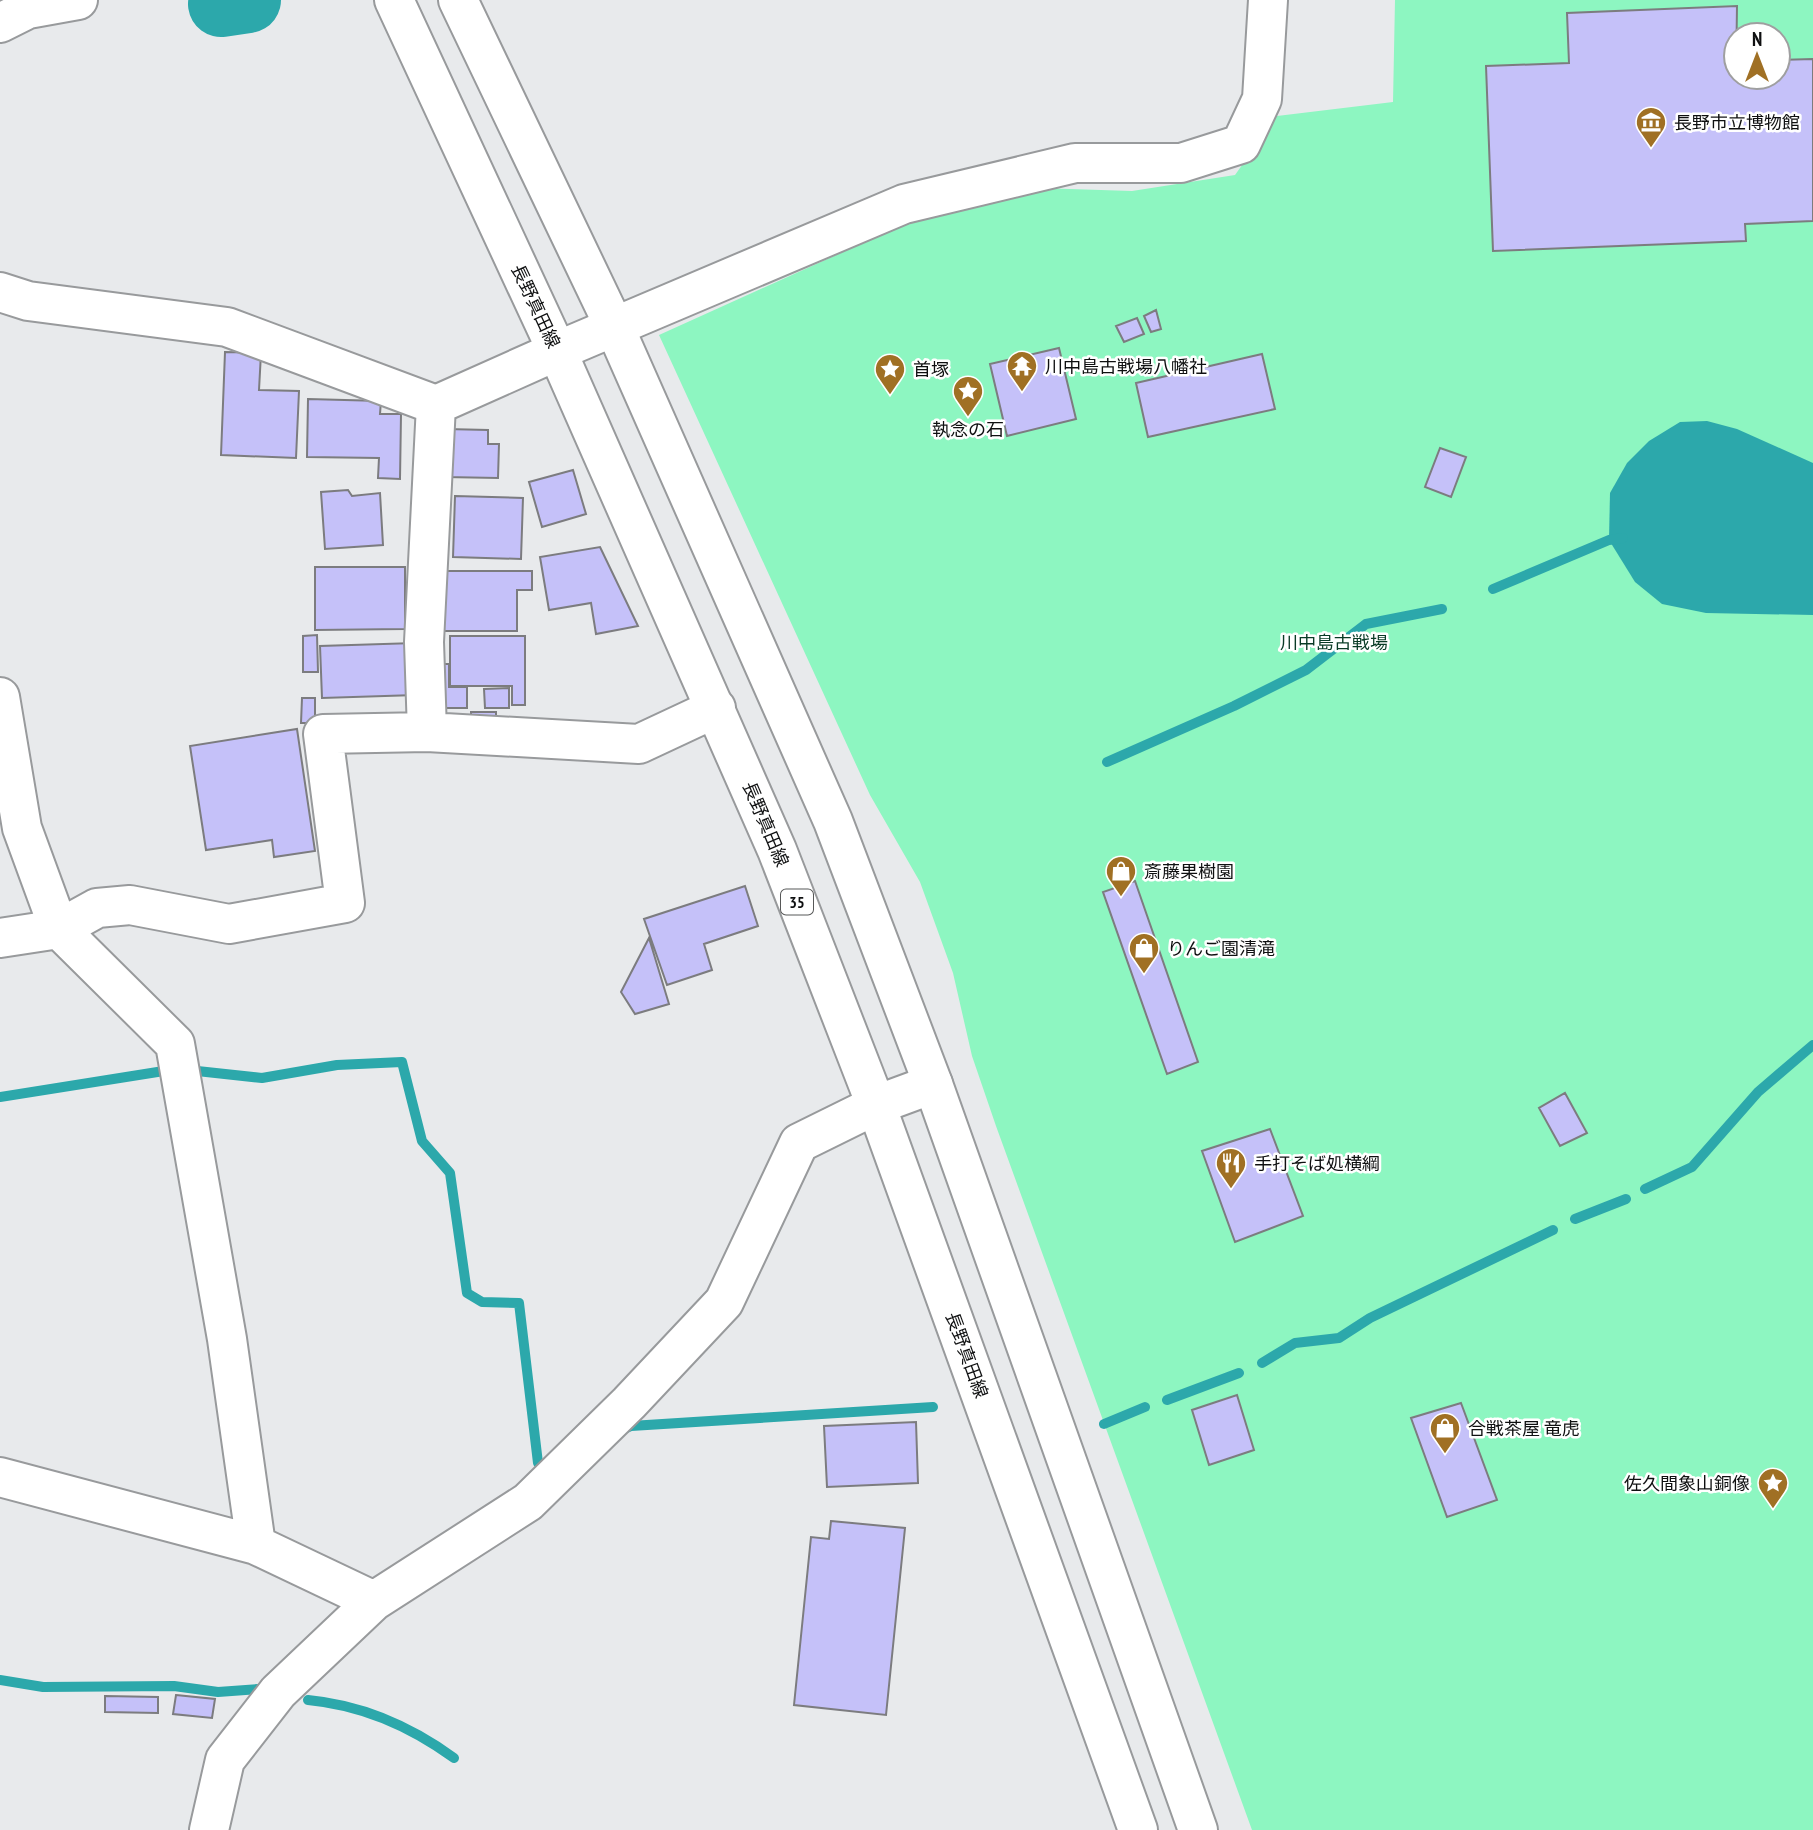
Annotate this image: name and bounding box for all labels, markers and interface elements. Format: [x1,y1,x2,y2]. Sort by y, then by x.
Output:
north arrow [1722,21,1792,91]
text: N [1752,27,1762,51]
museum icon: 長野市立博物館 [1634,105,1668,149]
place label: 長野市立博物館 [1674,111,1800,134]
street label: 長野真田線 [507,260,565,352]
temple icon: 川中島古戦場八幡社 [1005,349,1039,393]
place icon: 首塚 [873,352,907,396]
place label: 川中島古戦場八幡社 [1045,355,1207,378]
place label: 首塚 [913,358,949,381]
place icon: 執念の石 [951,374,985,418]
place label: 執念の石 [932,418,1004,441]
park label: 川中島古戦場 [1280,631,1388,654]
street label: 長野真田線 [738,778,794,870]
shop icon: 斎藤果樹園 [1104,854,1138,898]
place label: 斎藤果樹園 [1144,860,1234,883]
road number: 35 [781,890,813,914]
shop icon: りんご園清滝 [1127,931,1161,975]
place label: りんご園清滝 [1167,937,1275,960]
restaurant icon: 手打そば処横綱 [1214,1146,1248,1190]
place label: 手打そば処横綱 [1254,1152,1380,1175]
street label: 長野真田線 [941,1309,993,1401]
shop icon: 合戦茶屋 竜虎 [1428,1411,1462,1455]
place label: 合戦茶屋 竜虎 [1468,1417,1580,1440]
place icon: 佐久間象山銅像 [1756,1466,1790,1510]
place label: 佐久間象山銅像 [1624,1472,1750,1495]

